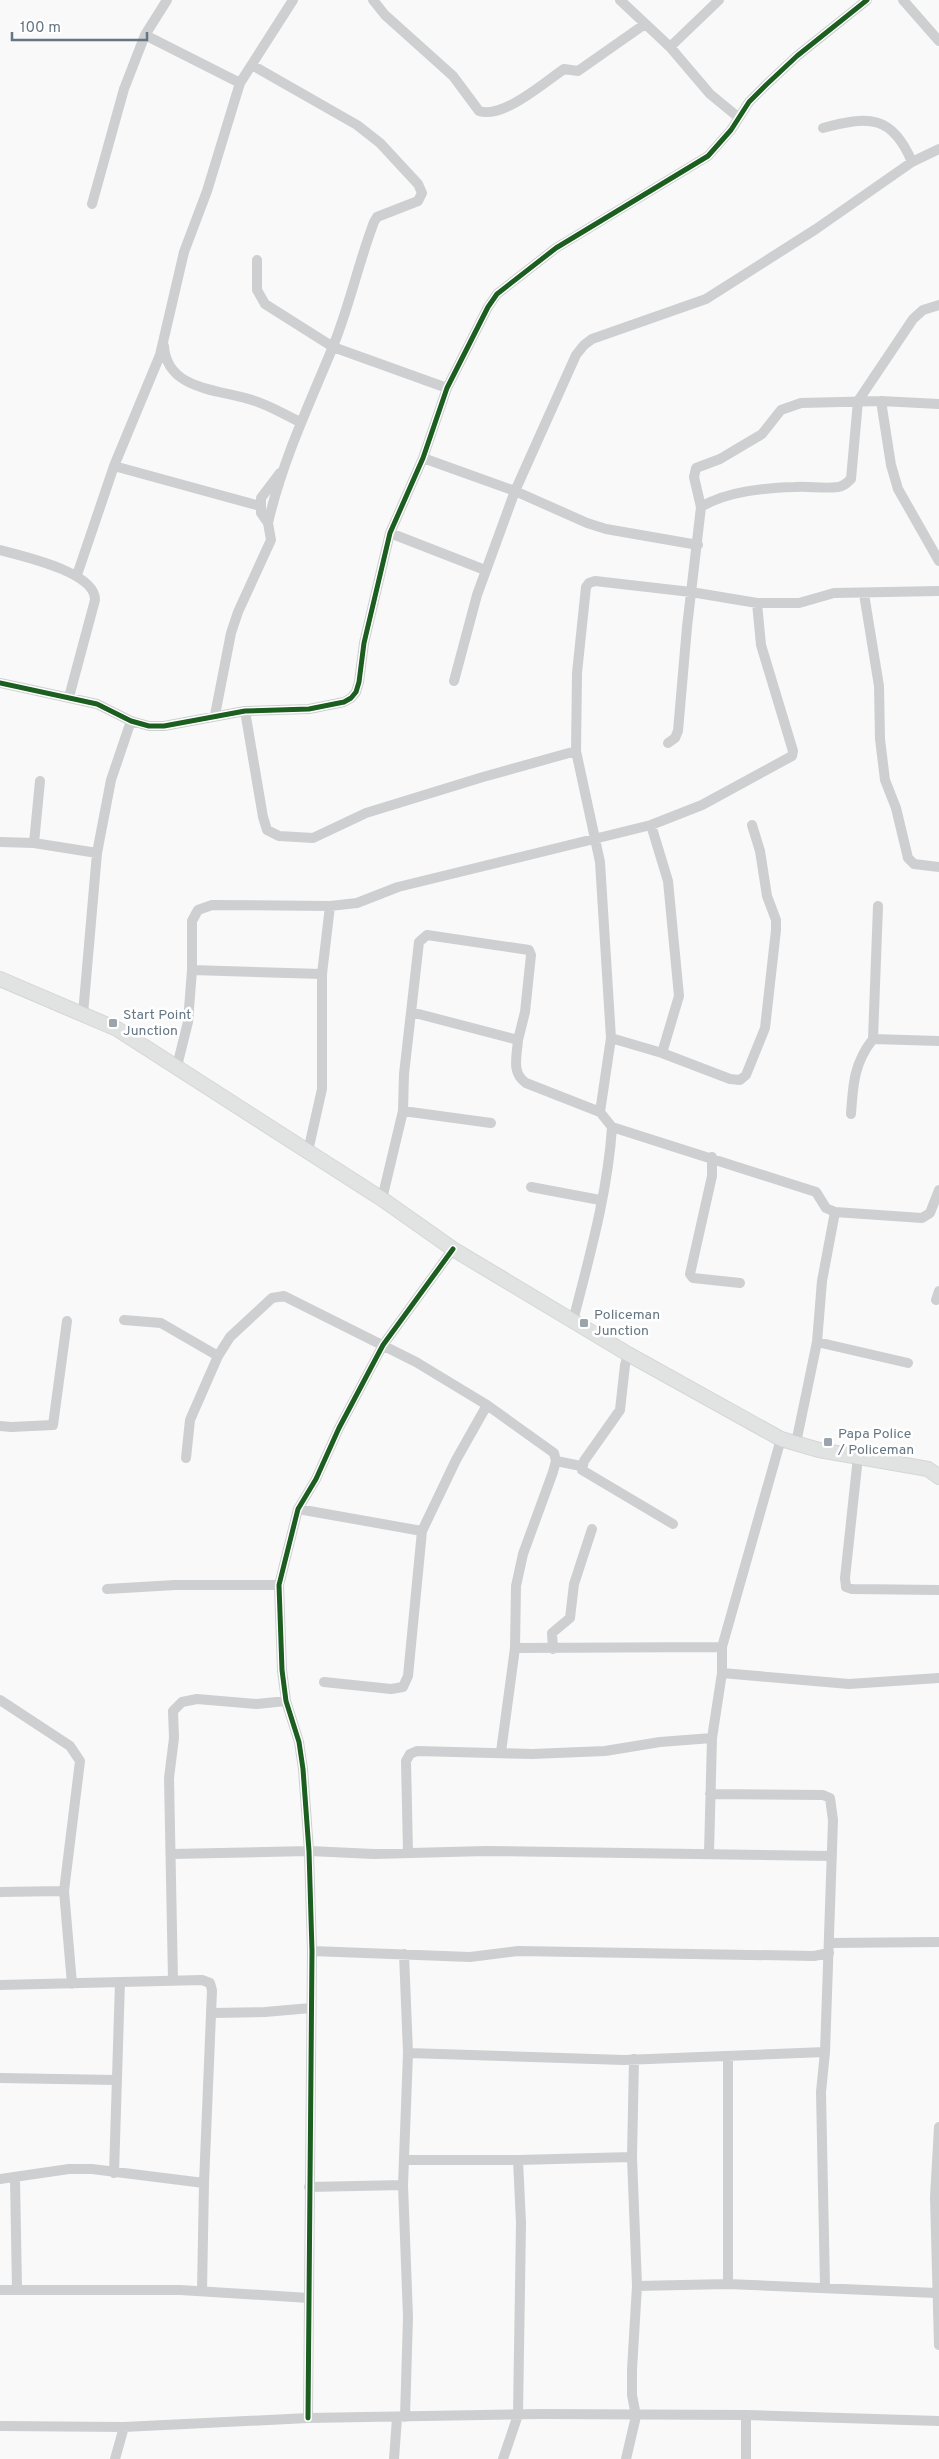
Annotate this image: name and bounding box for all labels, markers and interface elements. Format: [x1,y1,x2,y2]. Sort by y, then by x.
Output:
scale bar [12,10,148,42]
text: 100 m [20,19,61,38]
place label: Start Point Junction [123,1007,191,1040]
marker: Start Point Junction [107,1017,119,1029]
place label: Policeman Junction [594,1307,660,1340]
marker: Policeman Junction [578,1317,590,1329]
place label: Papa Police / Policeman [837,1426,914,1459]
marker: Papa Police / Policeman [822,1436,834,1448]

